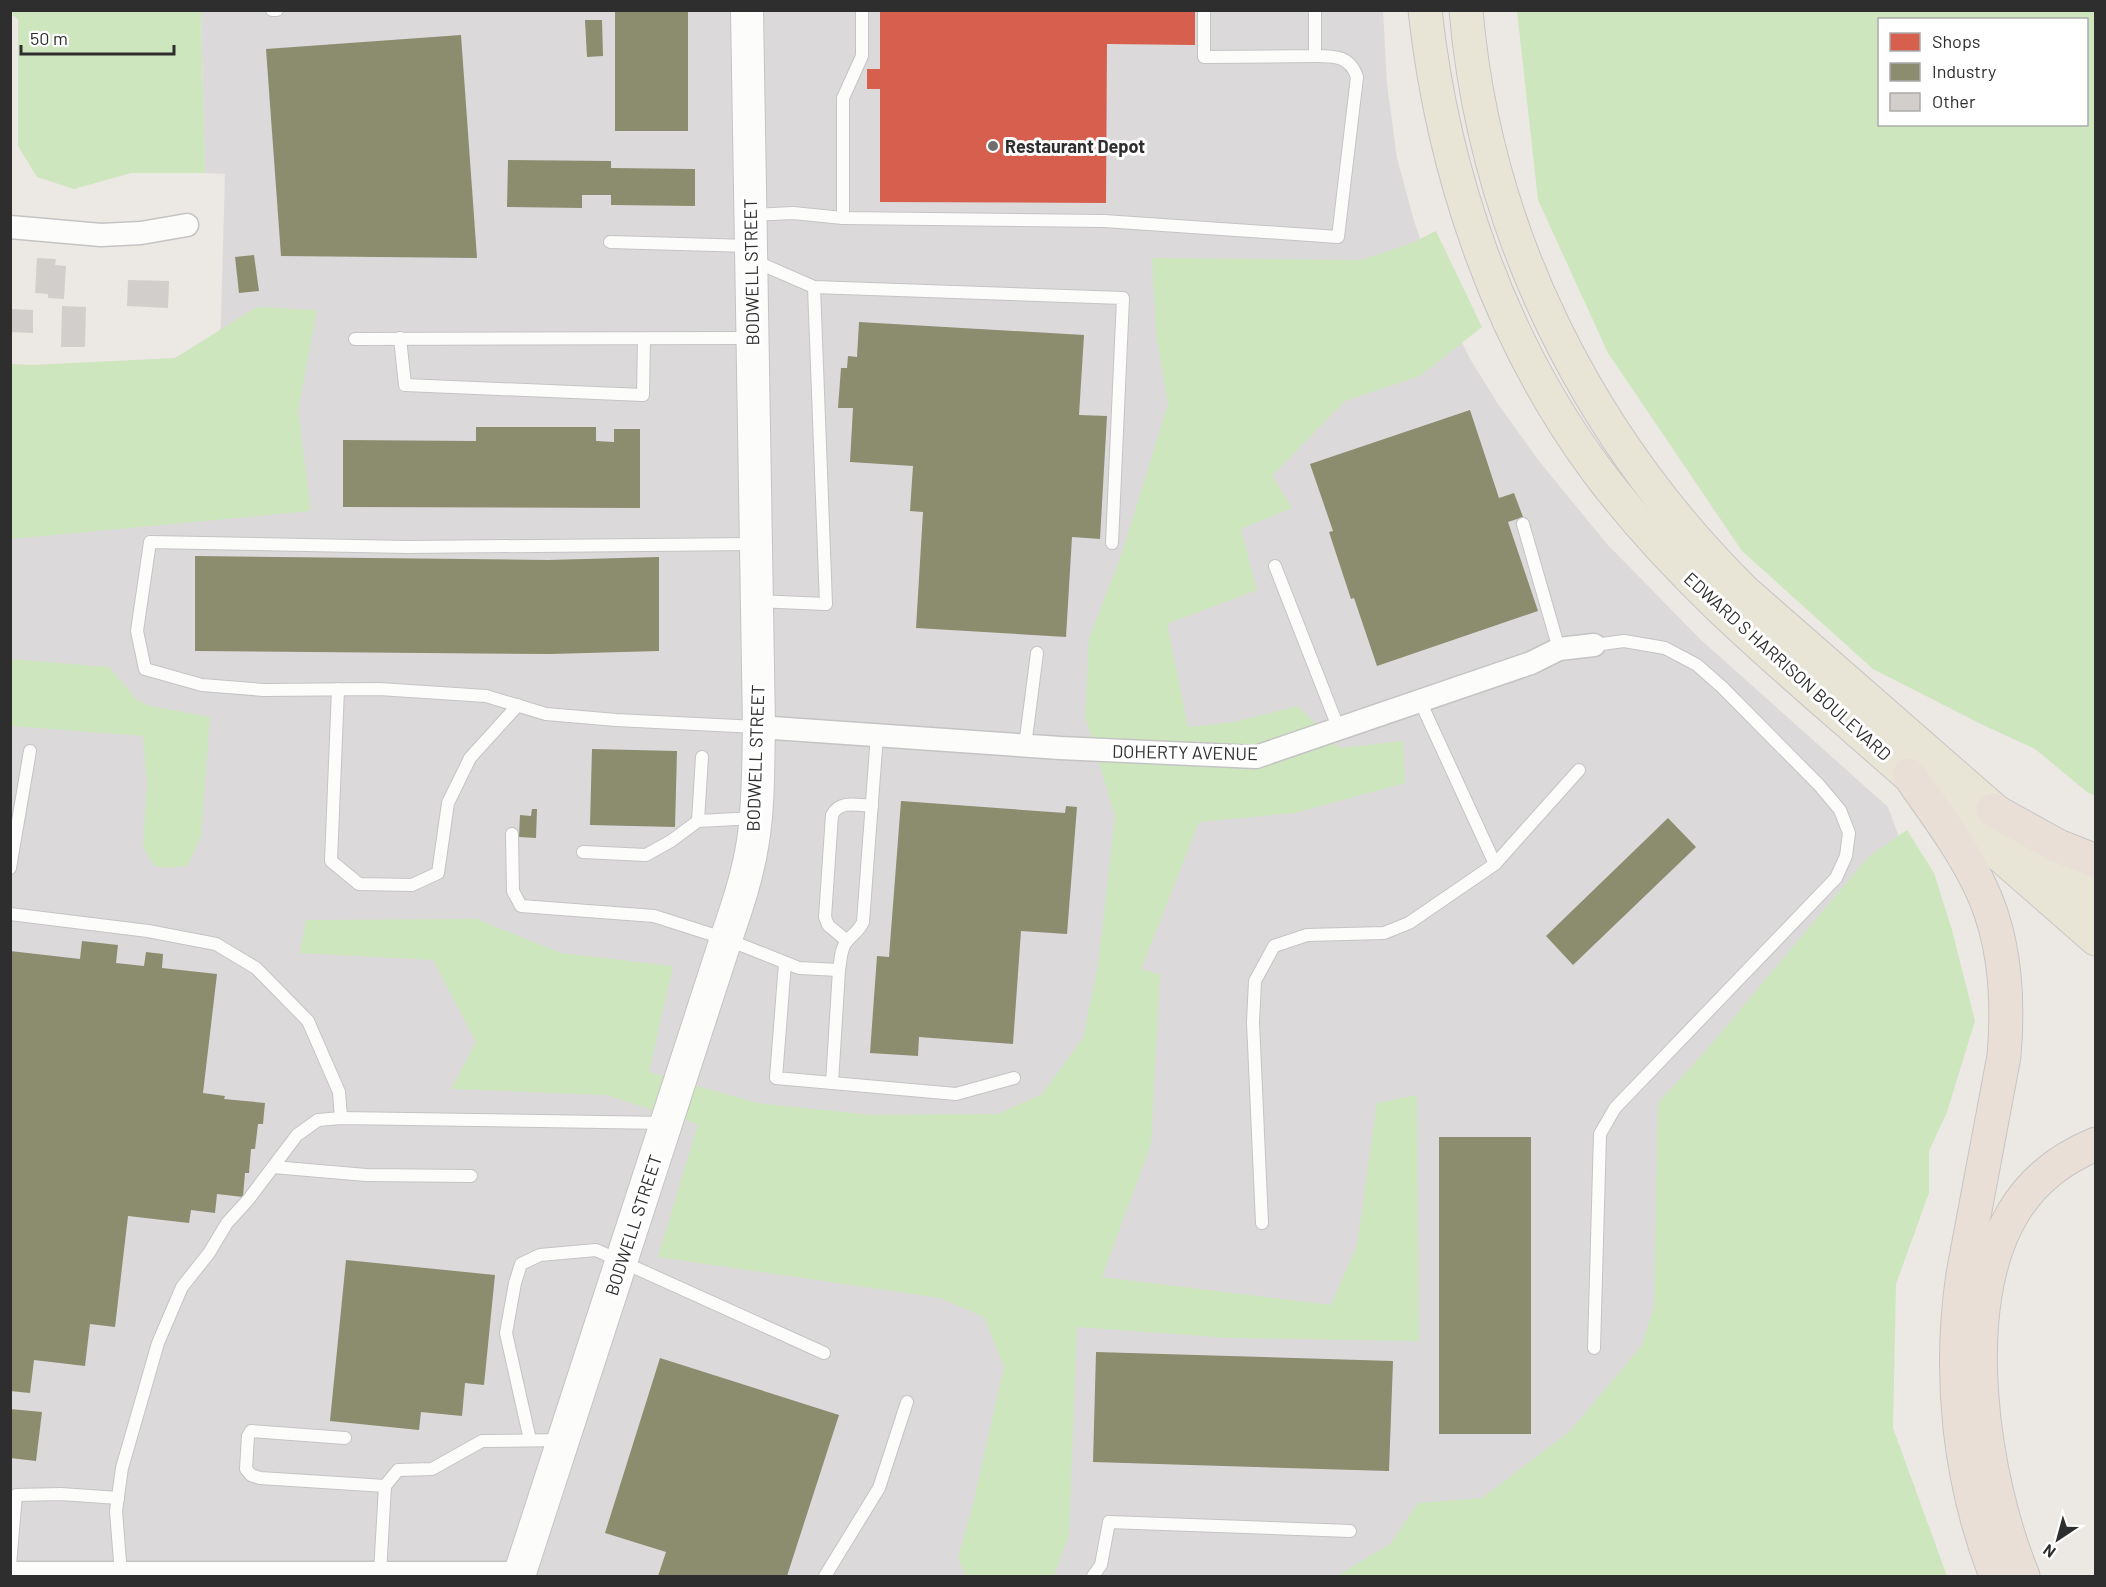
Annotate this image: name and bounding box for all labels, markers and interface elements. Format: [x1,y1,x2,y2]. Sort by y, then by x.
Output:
scale bar [21,18,174,56]
legend [1878,18,2088,126]
text: 50 m [30,27,68,49]
text: Shops [1932,30,1981,52]
text: Industry [1932,60,1996,82]
text: Other [1932,90,1976,112]
place label: Restaurant Depot [1005,135,1145,157]
marker: Restaurant Depot [986,139,1000,153]
street label: BODWELL STREET [739,198,763,346]
street label: EDWARD S HARRISON BOULEVARD [1680,567,1896,765]
street label: BODWELL STREET [741,684,769,832]
street label: DOHERTY AVENUE [1112,740,1258,764]
street label: BODWELL STREET [600,1152,666,1298]
north arrow [2028,1509,2088,1569]
text: N [2039,1541,2059,1562]

